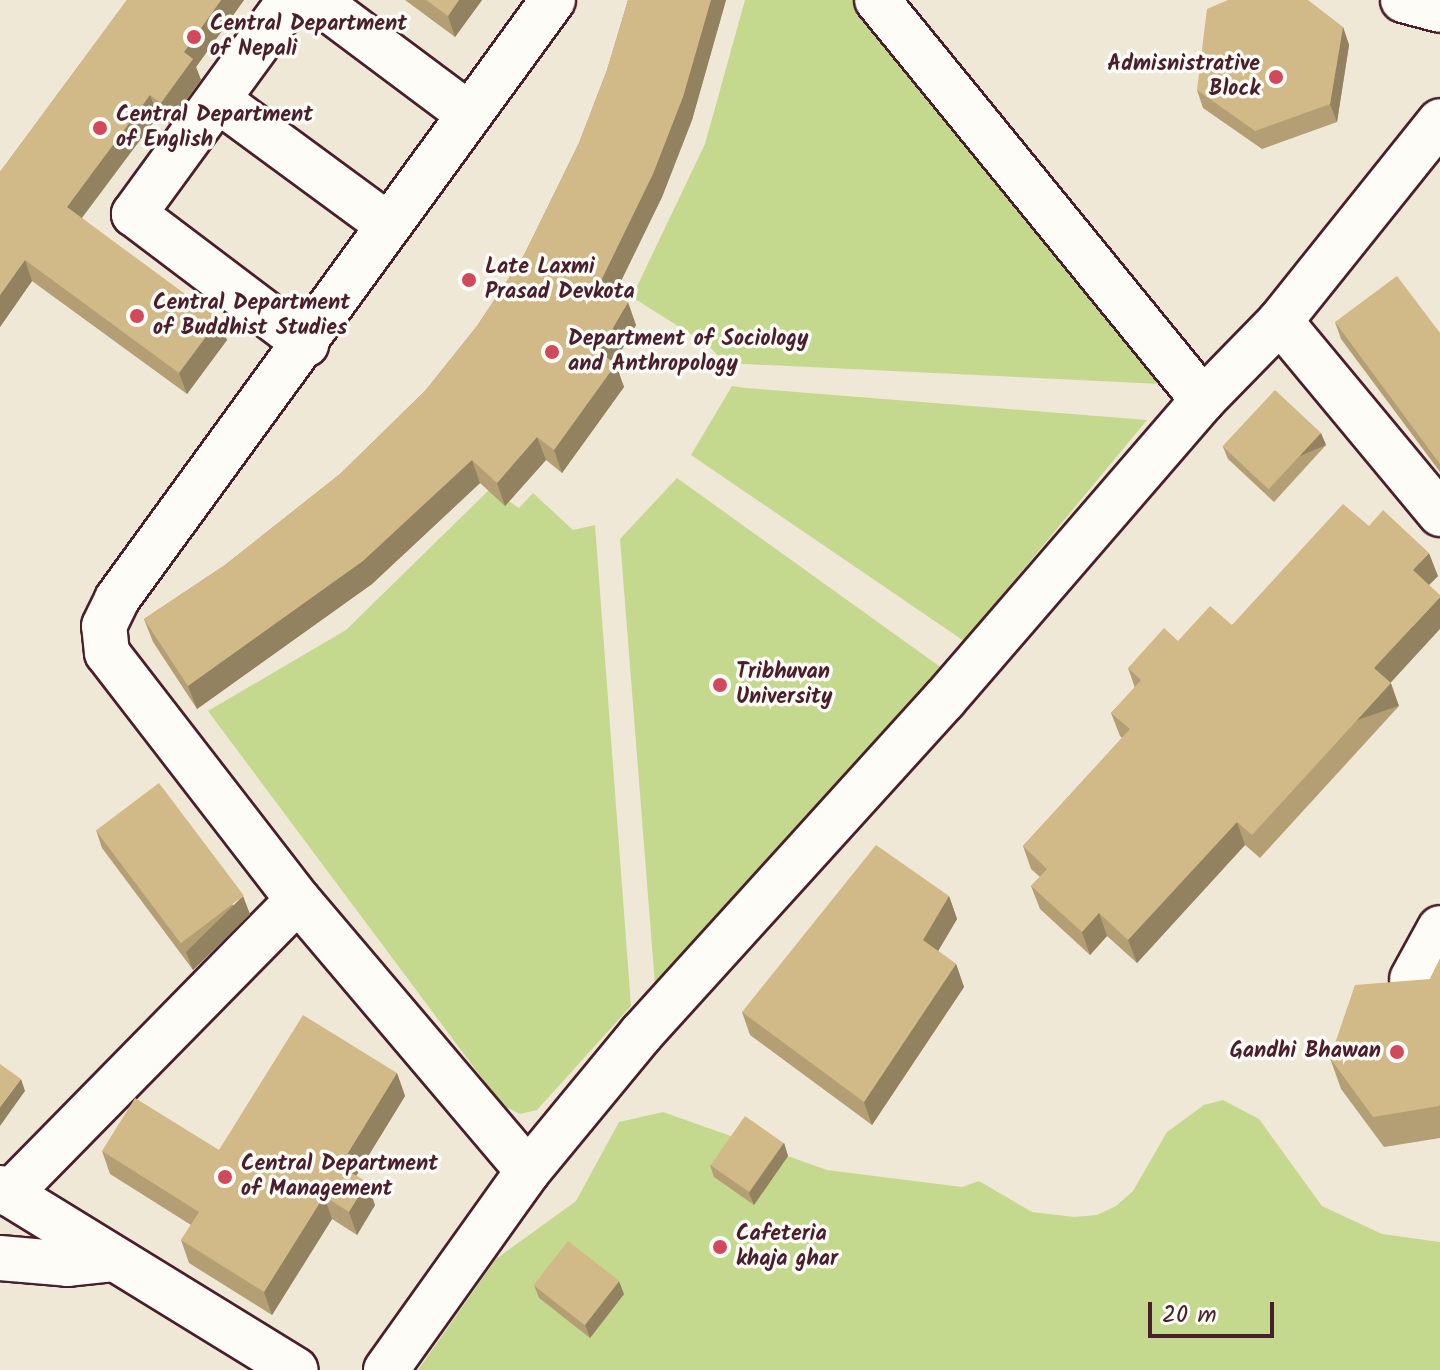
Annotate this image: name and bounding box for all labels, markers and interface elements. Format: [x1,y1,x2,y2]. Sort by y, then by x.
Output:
place label: Central Department of Nepali [210,11,407,62]
marker: Central Department of Nepali [185,28,203,46]
place label: Admisnistrative Block [1107,51,1260,102]
marker: Admisnistrative Block [1267,68,1285,86]
place label: Central Department of English [116,102,313,154]
marker: Central Department of English [91,119,109,137]
place label: Late Laxmi Prasad Devkota [485,254,635,306]
marker: Late Laxmi Prasad Devkota [460,271,478,289]
place label: Central Department of Buddhist Studies [153,290,350,342]
marker: Central Department of Buddhist Studies [128,307,146,325]
place label: Department of Sociology and Anthropology [568,326,808,378]
marker: Department of Sociology and Anthropology [543,343,561,361]
place label: Tribhuvan University [736,659,832,710]
marker: Tribhuvan University [711,676,729,694]
place label: Gandhi Bhawan [1230,1039,1381,1065]
marker: Gandhi Bhawan [1388,1043,1406,1061]
place label: Central Department of Management [241,1151,438,1202]
marker: Central Department of Management [216,1168,234,1186]
place label: Cafeteria khaja ghar [736,1221,838,1272]
marker: Cafeteria khaja ghar [711,1238,729,1256]
scale bar [1152,1286,1278,1336]
text: 20 m [1162,1296,1217,1335]

